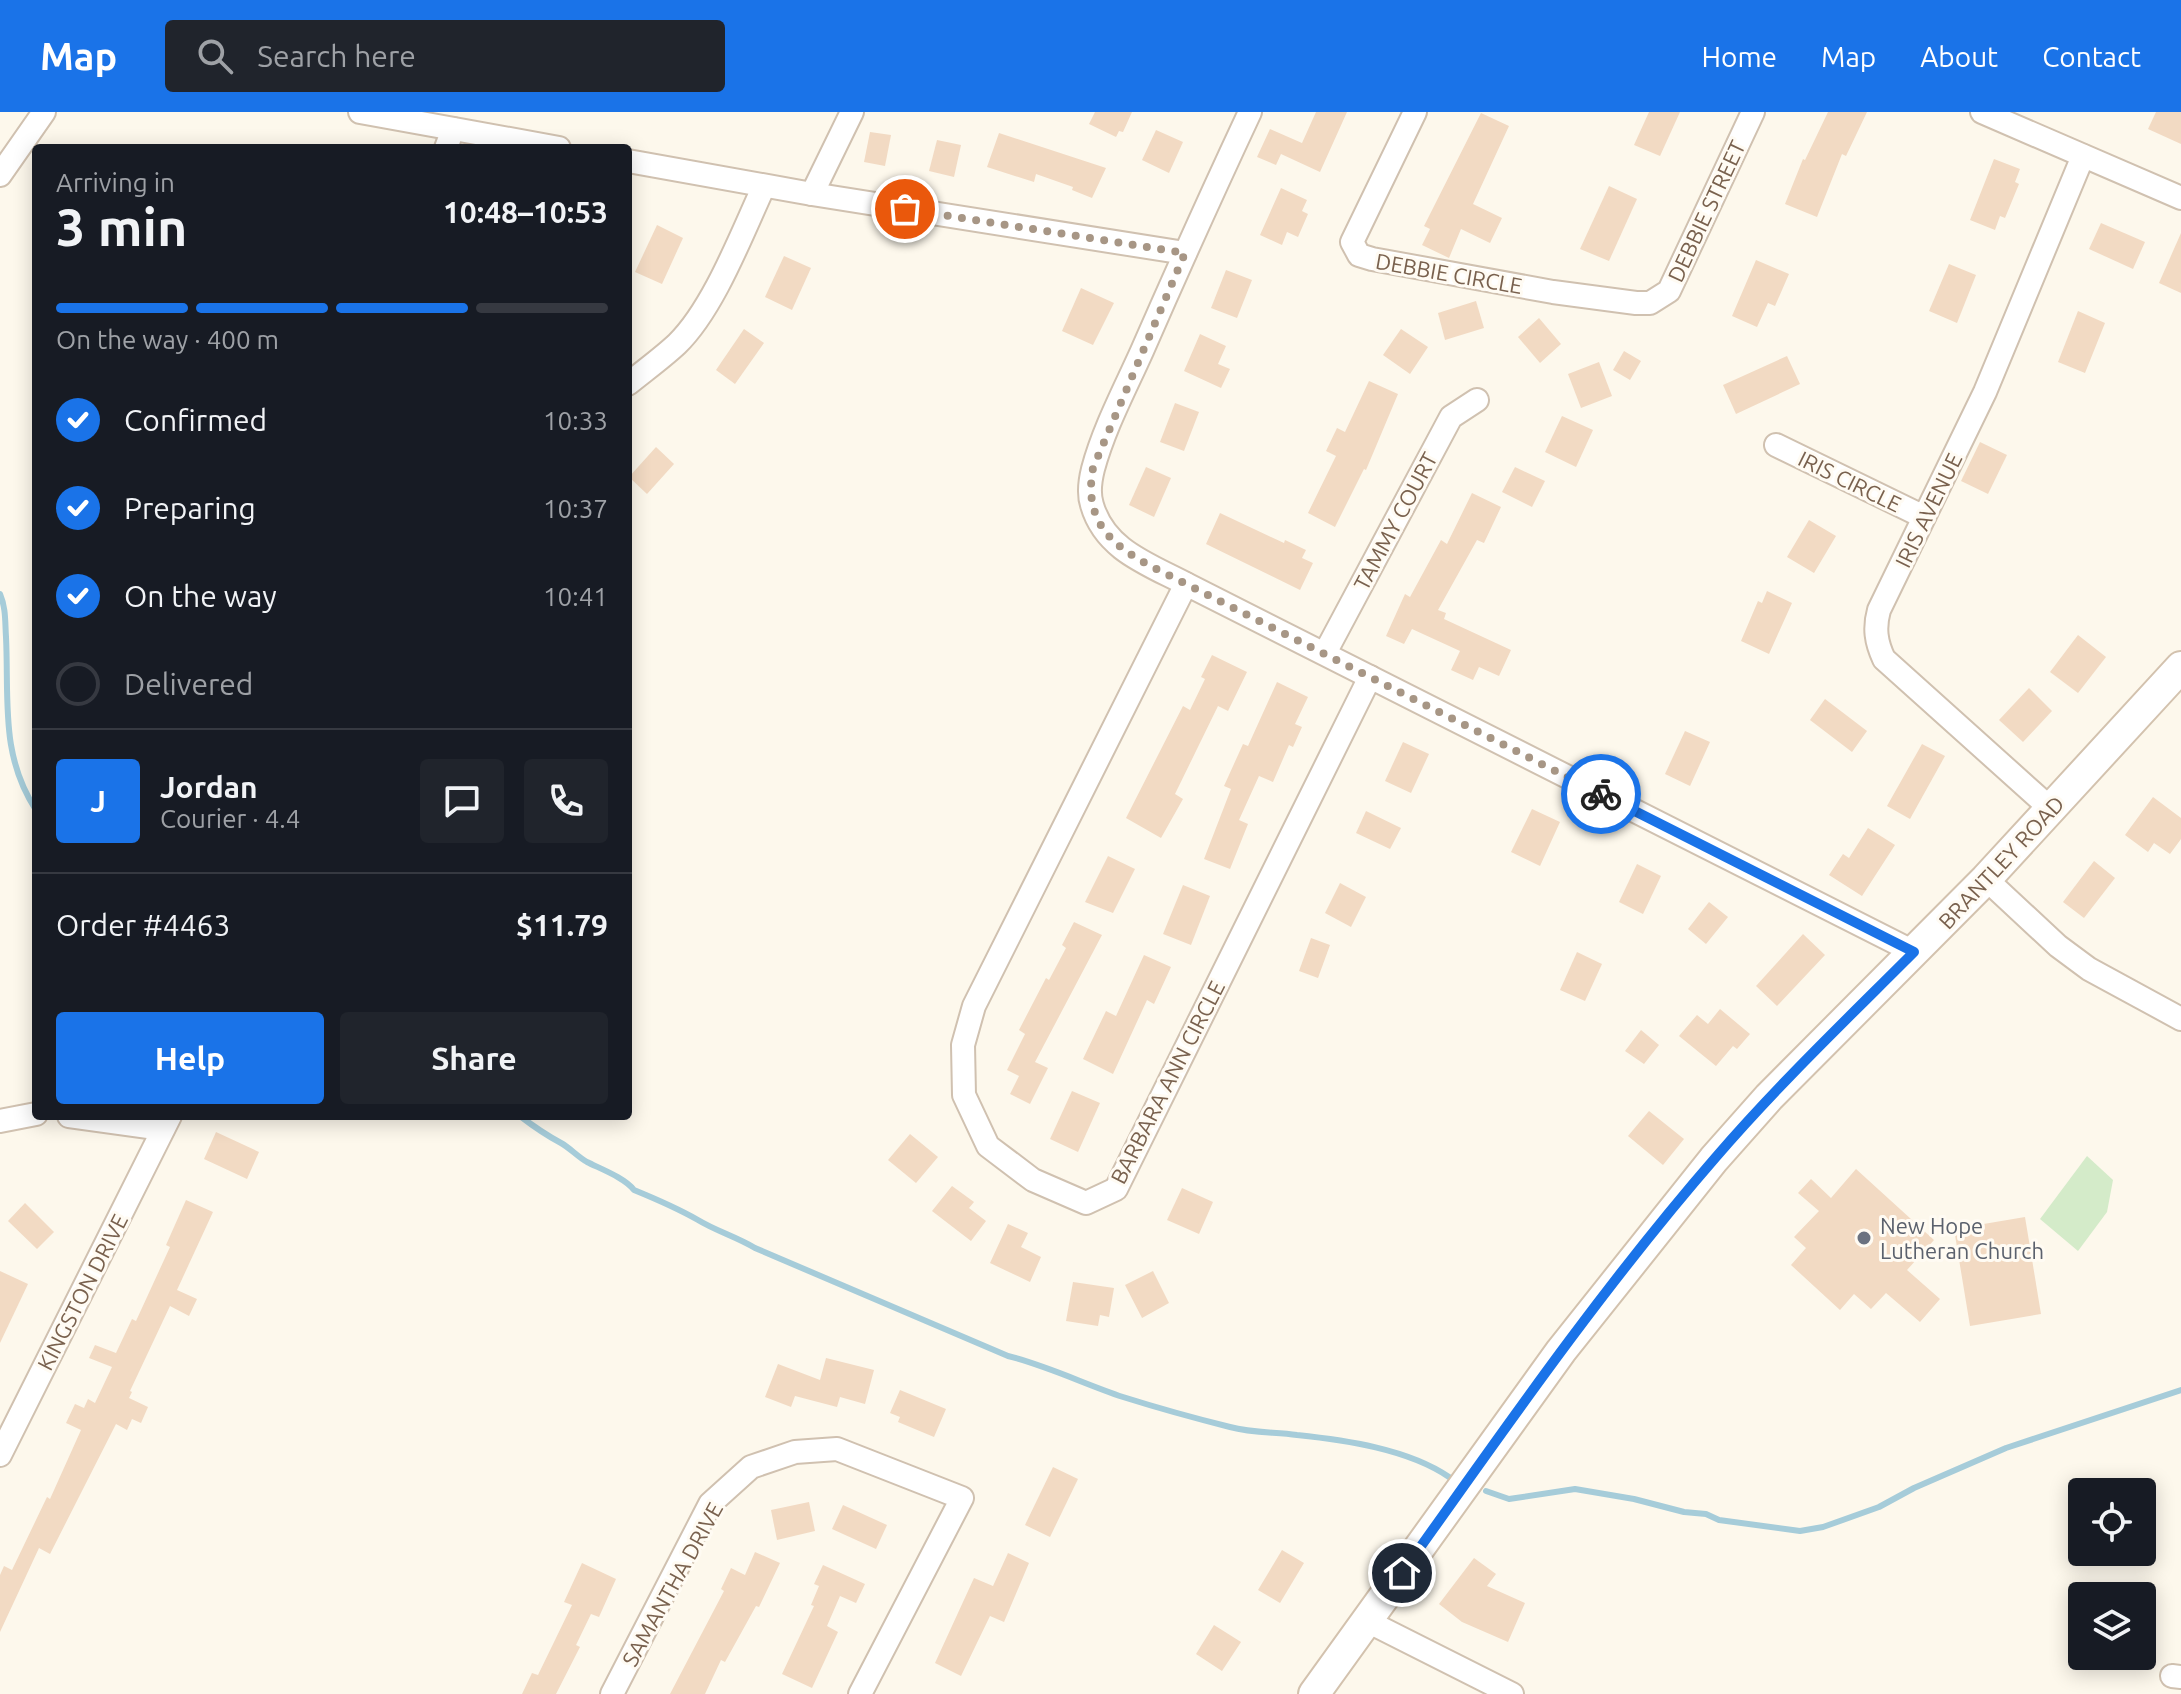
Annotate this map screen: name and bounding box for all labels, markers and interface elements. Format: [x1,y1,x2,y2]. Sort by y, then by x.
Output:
search box [165,20,725,92]
icon: search [193,34,237,78]
text: Map [40,35,117,77]
text: Search here [257,39,416,73]
text: Home [1702,41,1777,72]
text: Map [1821,41,1876,72]
text: About [1920,41,1998,72]
text: Contact [2042,41,2141,72]
street label: DEBBIE STREET [1662,136,1750,286]
text: Arriving in [56,168,175,197]
pin [871,175,939,243]
icon: bag [883,187,927,231]
text: 10:48–10:53 [443,195,608,229]
text: 3 min [56,198,187,256]
street label: DEBBIE CIRCLE [1374,248,1524,298]
text: On the way · 400 m [56,325,279,354]
icon: check [56,398,100,442]
text: Confirmed [124,403,267,437]
text: 10:33 [543,406,608,435]
street label: IRIS CIRCLE [1795,445,1905,517]
street label: TAMMY COURT [1348,448,1442,594]
street label: IRIS AVENUE [1890,449,1966,571]
icon: check [56,486,100,530]
text: Preparing [124,491,256,525]
text: 10:37 [543,494,608,523]
icon: check [56,574,100,618]
text: On the way [124,579,277,613]
text: 10:41 [543,582,608,611]
text: Delivered [124,667,253,701]
courier [1561,754,1641,834]
button: chat [420,759,504,843]
button: phone [524,759,608,843]
text: Jordan [160,770,258,804]
icon: bike [1579,772,1623,816]
text: J [90,784,106,818]
street label: BRANTLEY ROAD [1933,790,2069,934]
text: Courier · 4.4 [160,804,300,833]
text: Order #4463 [56,908,230,942]
text: $11.79 [516,908,608,942]
street label: BARBARA ANN CIRCLE [1105,976,1229,1188]
button: Help [56,1012,324,1104]
button: Share [340,1012,608,1104]
street label: KINGSTON DRIVE [32,1210,132,1374]
place label: New Hope Lutheran Church [1880,1213,2044,1263]
marker: New Hope Lutheran Church [1855,1229,1873,1247]
map controls [2068,1478,2156,1670]
button: locate [2068,1478,2156,1566]
street label: SAMANTHA DRIVE [617,1498,727,1670]
pin [1368,1539,1436,1607]
icon: home [1380,1551,1424,1595]
button: layers [2068,1582,2156,1670]

